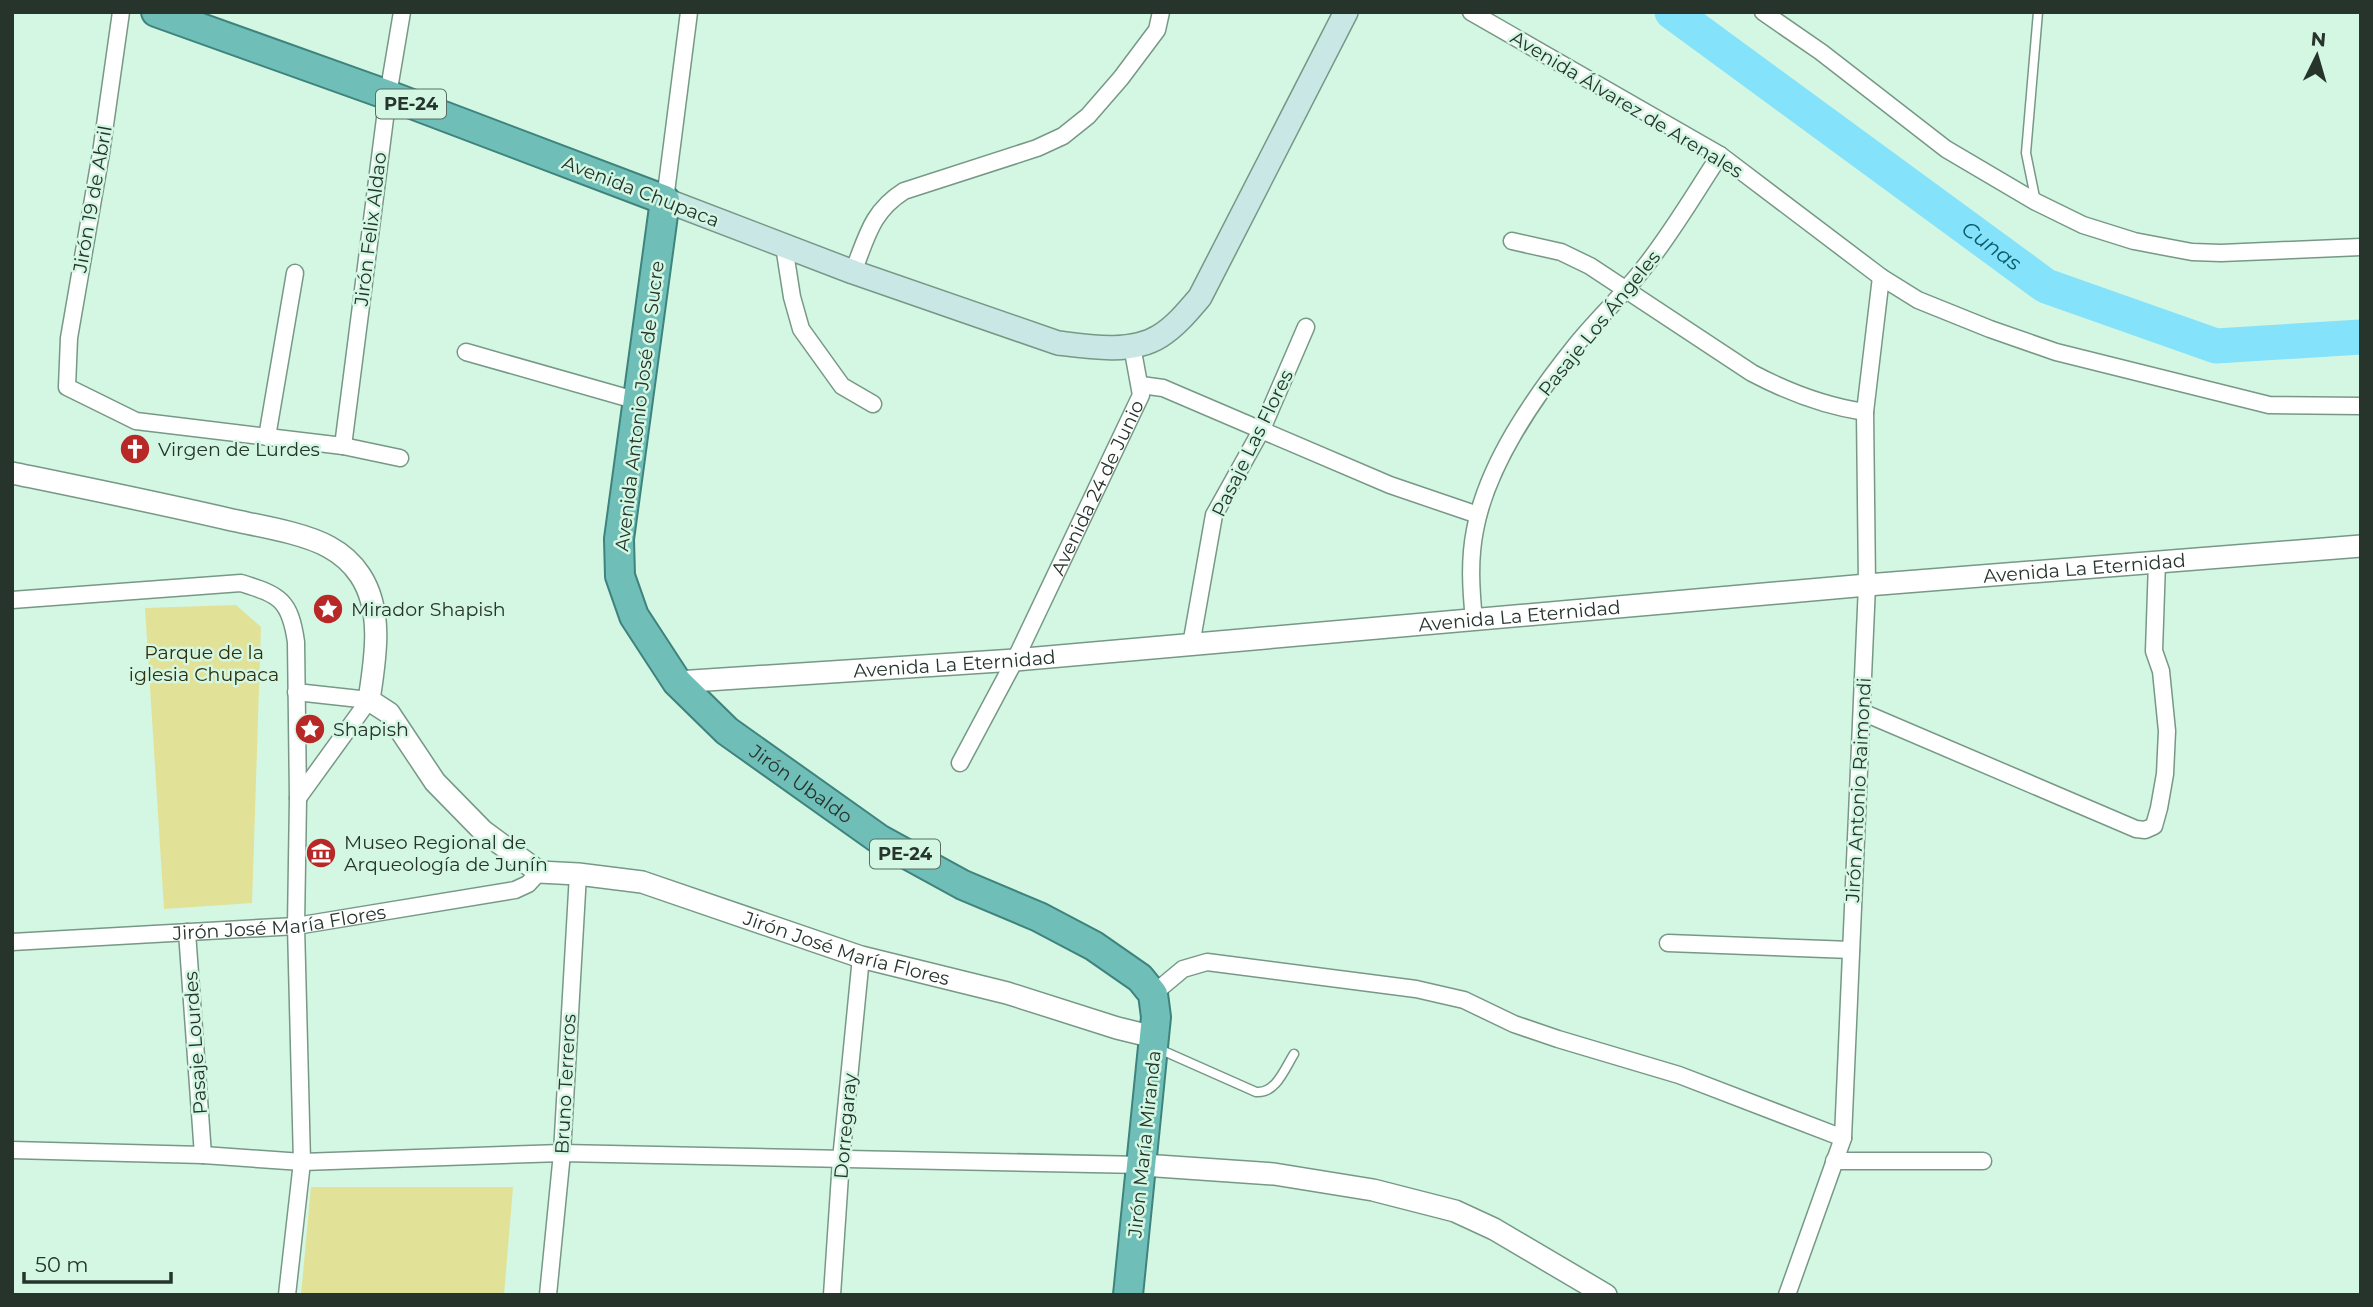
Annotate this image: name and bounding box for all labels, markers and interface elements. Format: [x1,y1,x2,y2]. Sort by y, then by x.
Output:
north arrow [2282,21,2352,91]
street label: Avenida Álvarez de Arenales [1507,26,1747,183]
text: N [2310,27,2327,52]
road number: PE-24 [376,90,446,119]
street label: Jirón 19 de Abril [68,124,117,275]
street label: Jirón Felix Aldao [350,151,391,308]
street label: Avenida Chupaca [559,151,723,232]
water label: Cunas [1957,216,2026,276]
street label: Pasaje Los Ángeles [1534,246,1665,401]
street label: Avenida Antonio José de Sucre [610,259,669,553]
street label: Pasaje Las Flores [1207,366,1298,520]
street label: Avenida 24 de Junio [1046,396,1149,579]
church icon: Virgen de Lurdes [118,432,152,466]
place label: Virgen de Lurdes [158,438,320,461]
street label: Avenida La Eternidad [1982,549,2186,588]
place icon: Mirador Shapish [311,592,345,626]
street label: Avenida La Eternidad [1417,596,1621,636]
place label: Mirador Shapish [351,598,506,621]
park label: Parque de la iglesia Chupaca [129,641,279,686]
street label: Avenida La Eternidad [852,645,1057,683]
street label: Jirón Antonio Raimondi [1841,677,1876,904]
place icon: Shapish [293,712,327,746]
place label: Shapish [333,718,409,741]
street label: Jirón Ubaldo [744,739,857,829]
place label: Museo Regional de Arqueología de Junín [344,831,548,876]
museum icon: Museo Regional de Arqueología de Junín [304,836,338,870]
road number: PE-24 [870,840,940,868]
street label: Jirón José María Flores [171,900,388,945]
street label: Jirón José María Flores [739,906,952,990]
street label: Pasaje Lourdes [179,971,212,1115]
street label: Bruno Terreros [550,1013,581,1155]
street label: Jirón María Miranda [1123,1049,1166,1240]
street label: Dorregaray [829,1071,862,1180]
scale bar [24,1240,172,1284]
text: 50 m [35,1252,89,1277]

